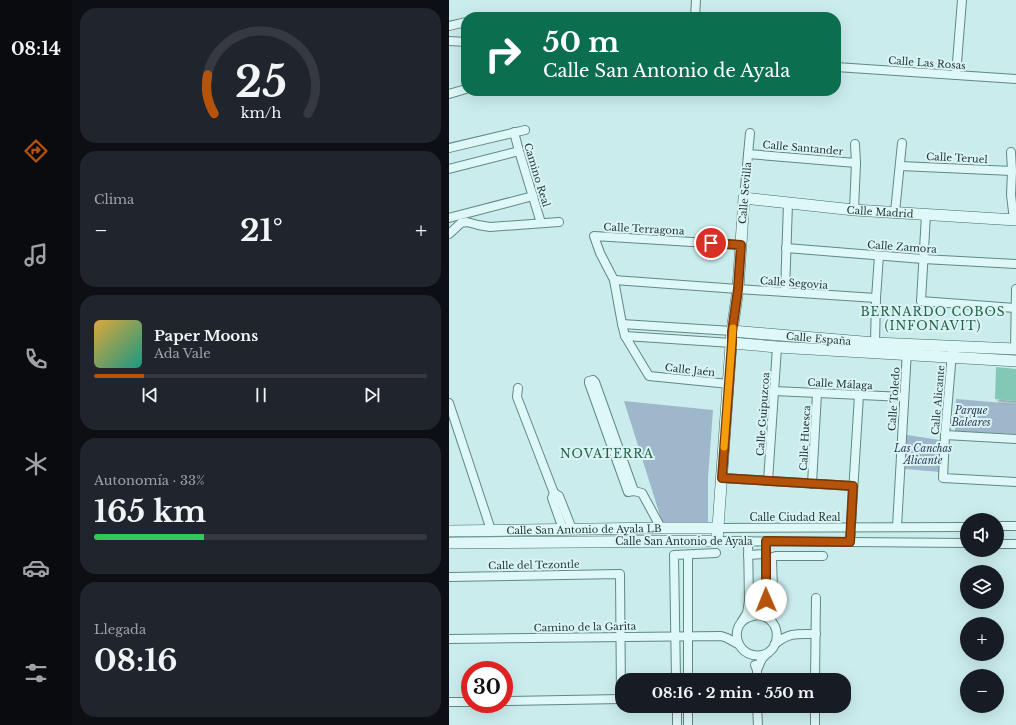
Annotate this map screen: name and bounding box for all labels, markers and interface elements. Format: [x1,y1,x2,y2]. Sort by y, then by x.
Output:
text: 50 m [543,25,619,60]
icon: right [477,28,529,80]
text: 08:14 [11,38,61,60]
street label: Calle Las Rosas [888,54,967,72]
text: 25 [235,57,286,108]
text: Calle San Antonio de Ayala [543,60,790,82]
text: km/h [240,103,281,121]
icon: directions [22,137,50,165]
street label: Calle Santander [762,138,844,158]
street label: Camino Real [521,141,553,209]
street label: Calle Teruel [926,150,988,166]
street label: Calle Sevilla [736,161,754,225]
text: Clima [94,191,134,208]
street label: Calle Madrid [846,203,914,220]
text: 21° [240,212,283,249]
text: − [94,217,108,244]
text: + [415,217,427,244]
street label: Calle Terragona [603,220,685,238]
pin [694,226,728,260]
icon: arrive [700,232,722,254]
street label: Calle Zamora [867,238,938,256]
icon: music [22,241,50,269]
street label: Calle Segovia [760,274,829,292]
district label: BERNARDO COBOS (INFONAVIT) [860,304,1006,333]
text: Paper Moons [154,326,258,345]
street label: Calle España [786,329,852,348]
icon: phone [22,345,50,373]
text: Ada Vale [154,345,211,362]
street label: Calle Jaén [664,361,716,379]
street label: Calle Alicante [928,364,948,435]
street label: Calle Toledo [885,366,903,431]
street label: Calle Guipuzcoa [754,371,772,456]
street label: Calle Málaga [807,376,873,392]
icon: previous [139,384,161,406]
icon: pause [250,384,272,406]
icon: next [361,384,383,406]
street label: Calle Huesca [797,404,813,471]
park label: Parque Baleares [950,404,991,429]
park label: Las Canchas Alicante [893,442,952,467]
district label: NOVATERRA [560,446,654,461]
icon: climate [22,450,50,478]
text: Autonomía · 33% [94,472,205,489]
text: 165 km [94,493,206,530]
street label: Calle Ciudad Real [749,511,841,524]
map controls [960,513,1004,713]
button: sound [960,513,1004,557]
street label: Calle San Antonio de Ayala LB [506,521,662,537]
street label: Calle San Antonio de Ayala [615,535,753,548]
icon: car [22,554,50,582]
street label: Calle del Tezontle [488,558,580,572]
button: layers [960,565,1004,609]
position arrow [745,579,787,621]
button: + [960,617,1004,661]
street label: Camino de la Garita [534,620,637,634]
text: Llegada [94,621,146,638]
text: 08:16 [94,642,178,679]
icon: filters [22,659,50,687]
speed limit sign: 30 [461,661,513,713]
button: − [960,669,1004,713]
text: 08:16 · 2 min · 550 m [652,683,814,702]

